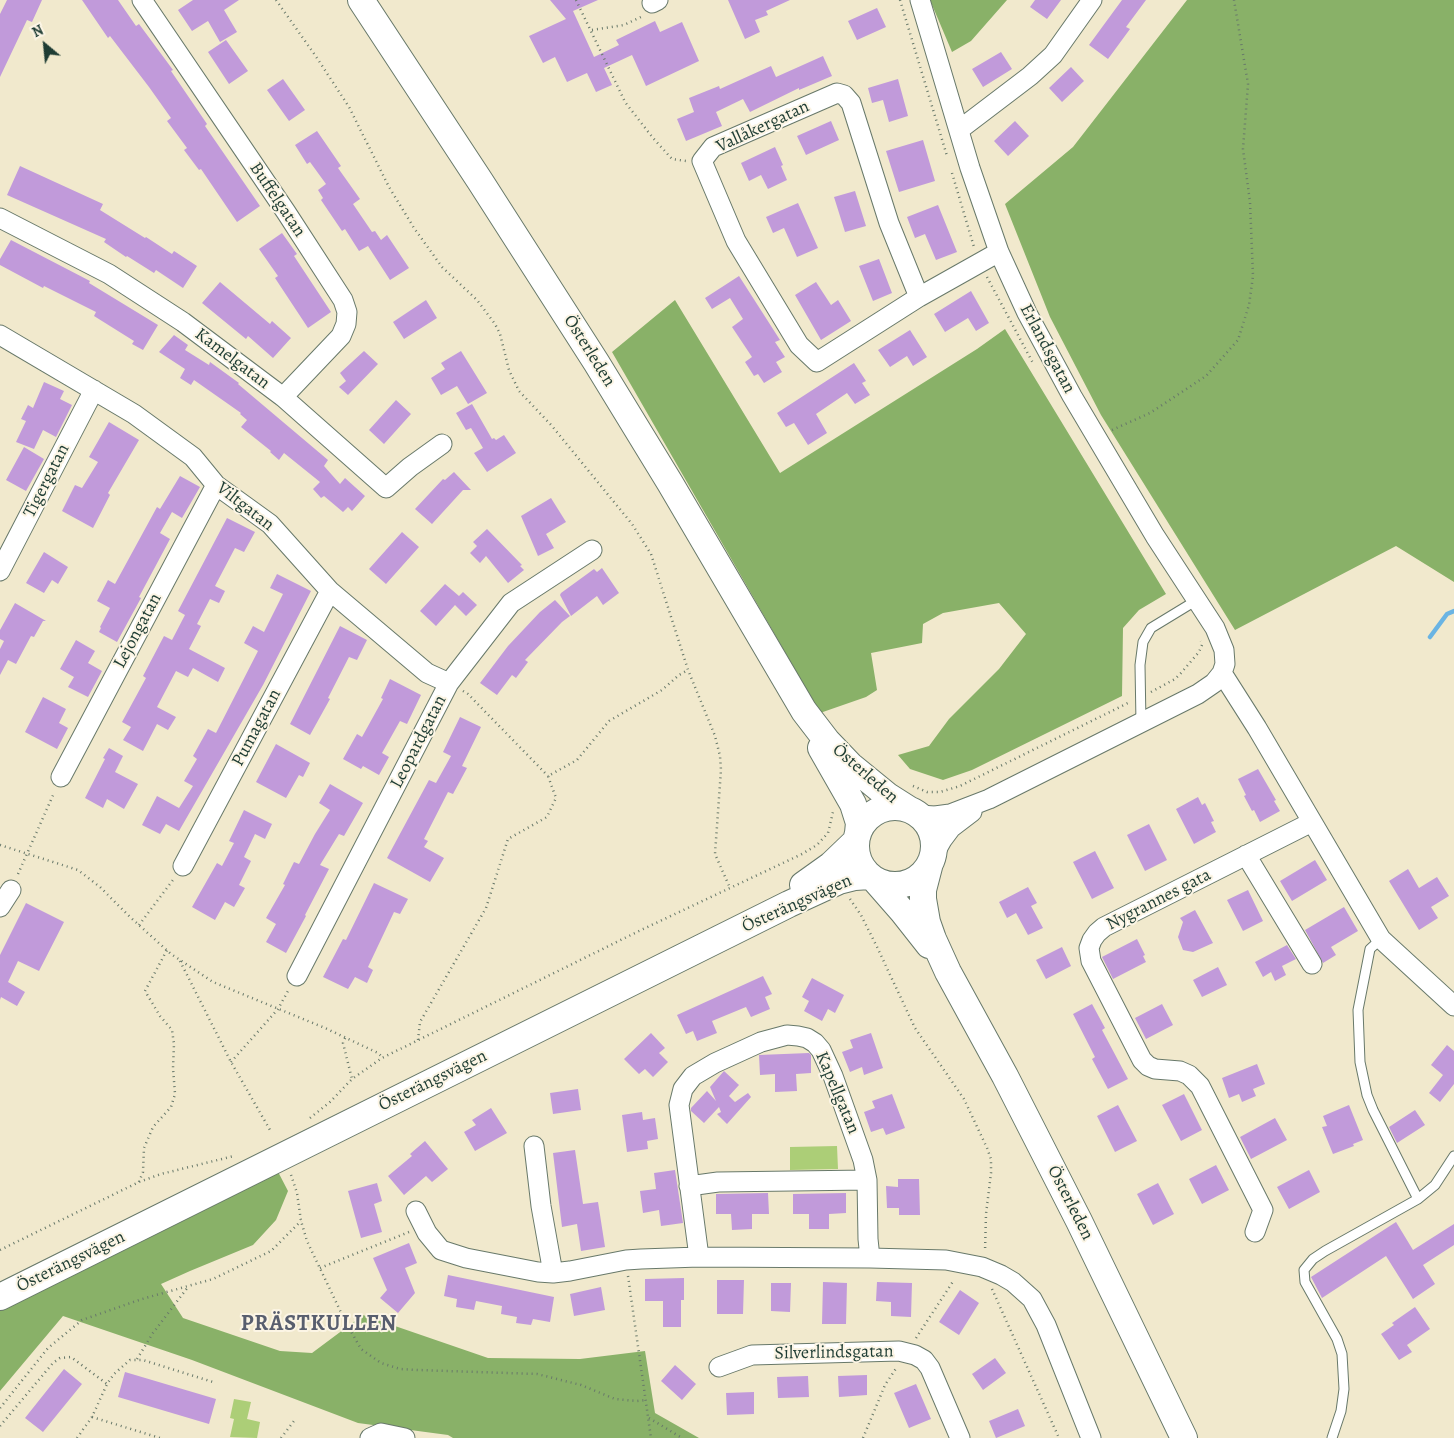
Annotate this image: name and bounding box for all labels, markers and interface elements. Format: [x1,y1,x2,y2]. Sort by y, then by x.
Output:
north arrow [20,20,70,70]
text: N [29,21,47,42]
street label: Vallåkergatan [713,96,813,158]
street label: Buffelgatan [244,159,310,241]
street label: Erlandsgatan [1014,301,1080,397]
street label: Österleden [558,311,620,391]
street label: Kamelgatan [190,324,274,394]
street label: Tigergatan [19,441,75,521]
street label: Viltgatan [212,478,278,536]
street label: Lejongatan [109,590,167,672]
street label: Pumagatan [228,686,286,770]
street label: Leopardgatan [386,692,452,792]
street label: Österleden [827,739,903,809]
street label: Nygrannes gata [1103,864,1215,936]
street label: Österängsvägen [739,870,855,938]
street label: Österängsvägen [375,1045,491,1117]
street label: Kapellgatan [810,1049,864,1137]
street label: Österleden [1042,1162,1098,1244]
street label: Österängsvägen [13,1226,129,1298]
district label: PRÄSTKULLEN [239,1312,399,1338]
street label: Silverlindsgatan [774,1341,894,1365]

